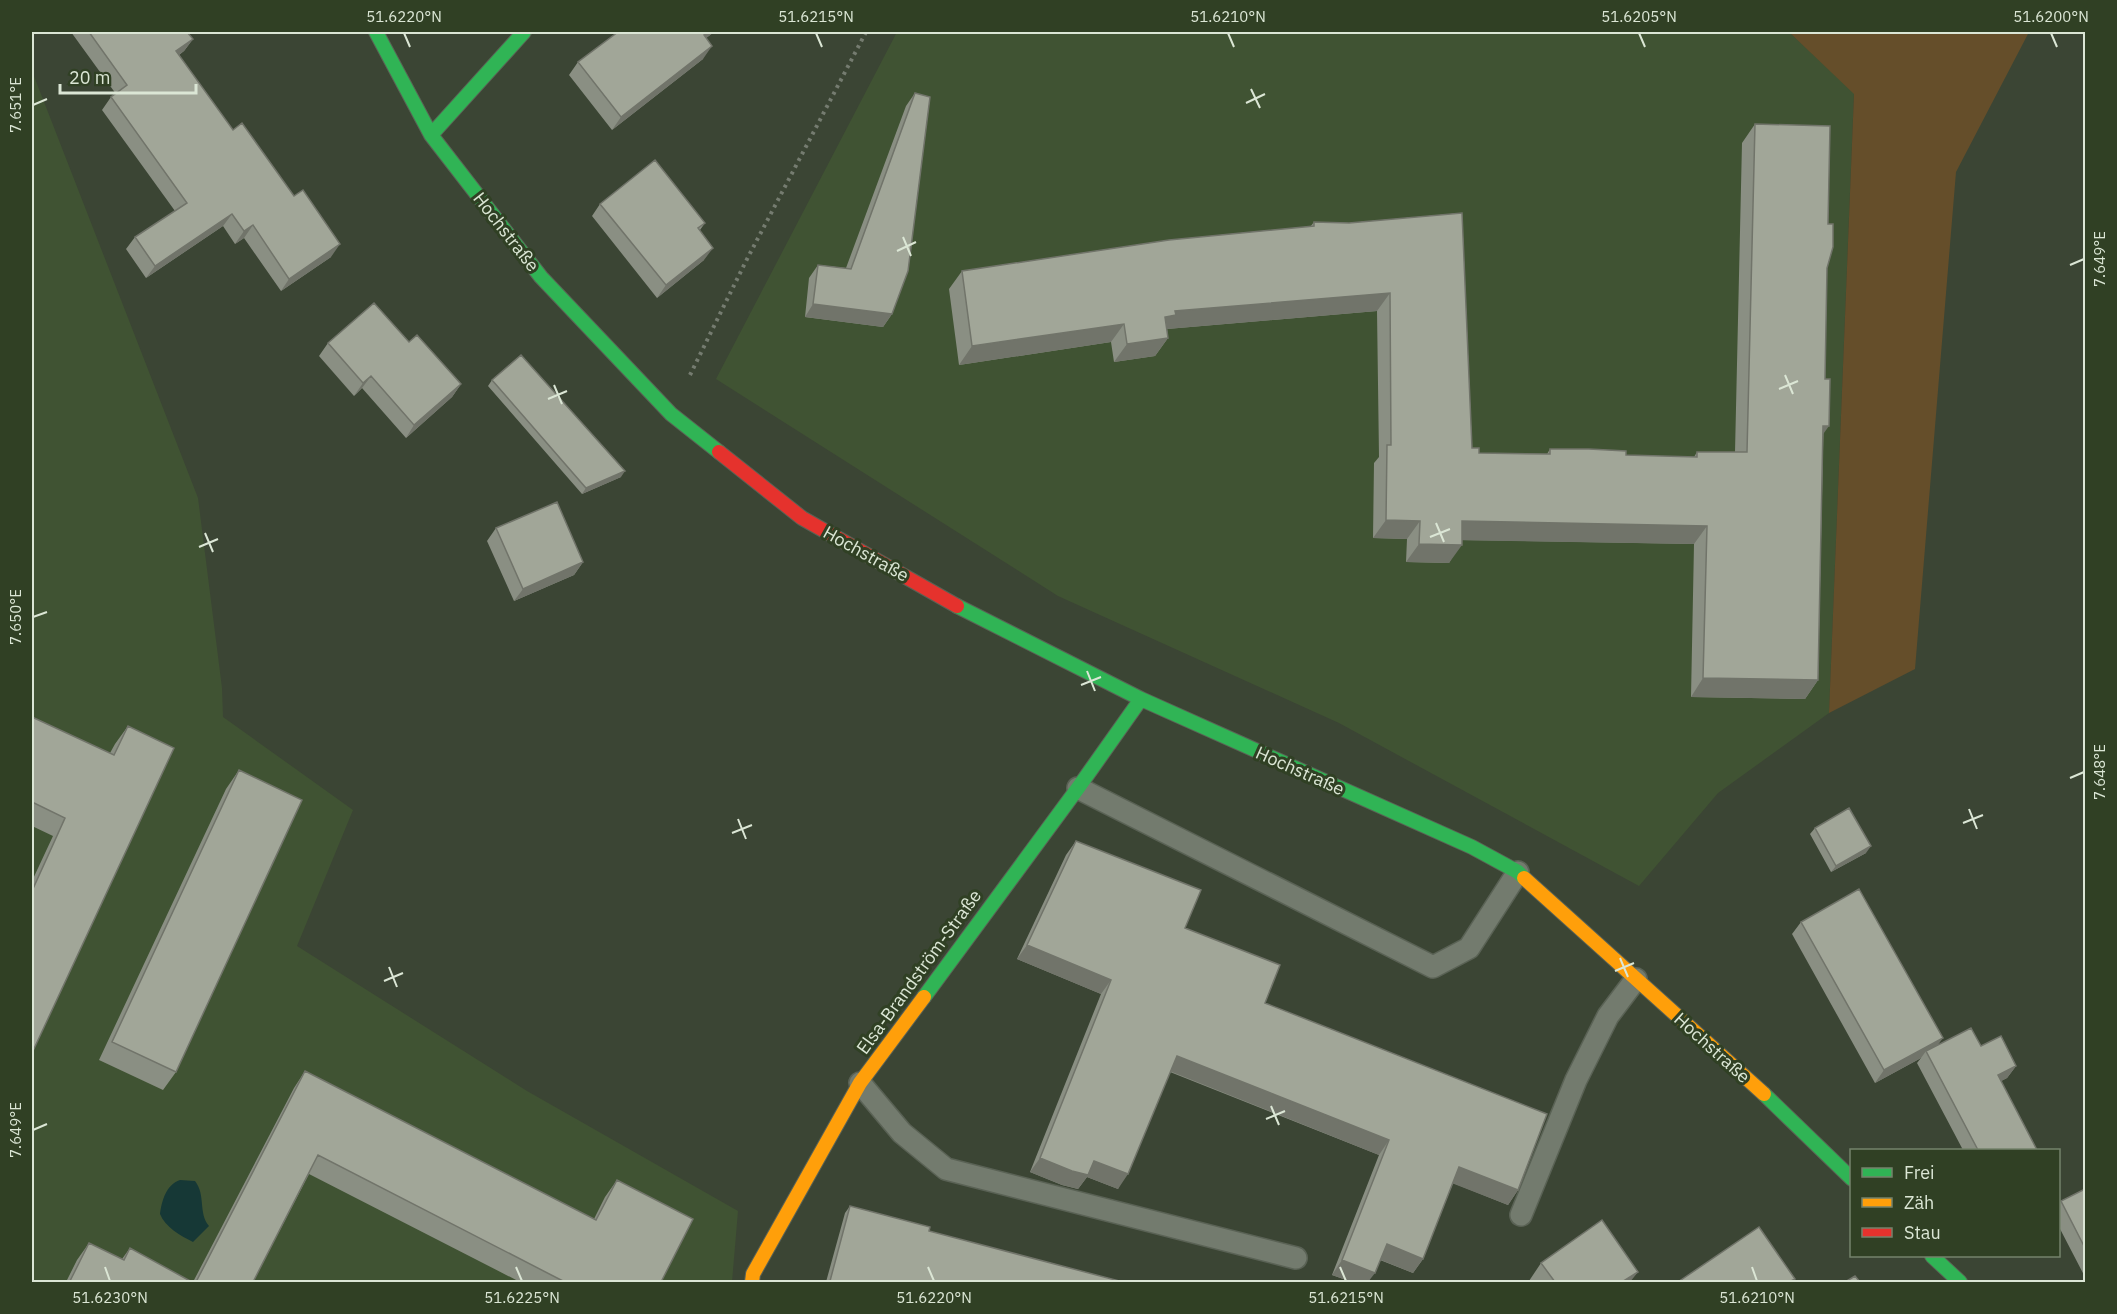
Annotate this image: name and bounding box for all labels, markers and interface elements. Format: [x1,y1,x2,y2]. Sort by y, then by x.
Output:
text: 51.6220°N [366,7,442,26]
text: 51.6215°N [778,7,854,26]
text: 51.6210°N [1190,7,1266,26]
text: 51.6205°N [1601,7,1677,26]
text: 51.6200°N [2013,7,2089,26]
scale bar [60,57,196,95]
text: 20 m [69,66,111,89]
text: 7.651°E [6,77,25,133]
street label: Hochstraße [468,187,545,276]
text: 7.649°E [2090,231,2109,287]
street label: Hochstraße [819,521,913,587]
text: 7.650°E [6,589,25,645]
street label: Hochstraße [1252,741,1348,800]
text: 7.648°E [2090,744,2109,800]
street label: Elsa-Brandström-Straße [851,885,986,1058]
street label: Hochstraße [1669,1007,1755,1088]
text: 7.649°E [6,1102,25,1158]
legend [1850,1149,2060,1257]
text: Frei [1904,1161,1935,1184]
text: Zäh [1904,1191,1934,1214]
text: Stau [1904,1221,1941,1244]
text: 51.6230°N [72,1288,148,1307]
text: 51.6225°N [484,1288,560,1307]
text: 51.6220°N [896,1288,972,1307]
text: 51.6215°N [1308,1288,1384,1307]
text: 51.6210°N [1719,1288,1795,1307]

